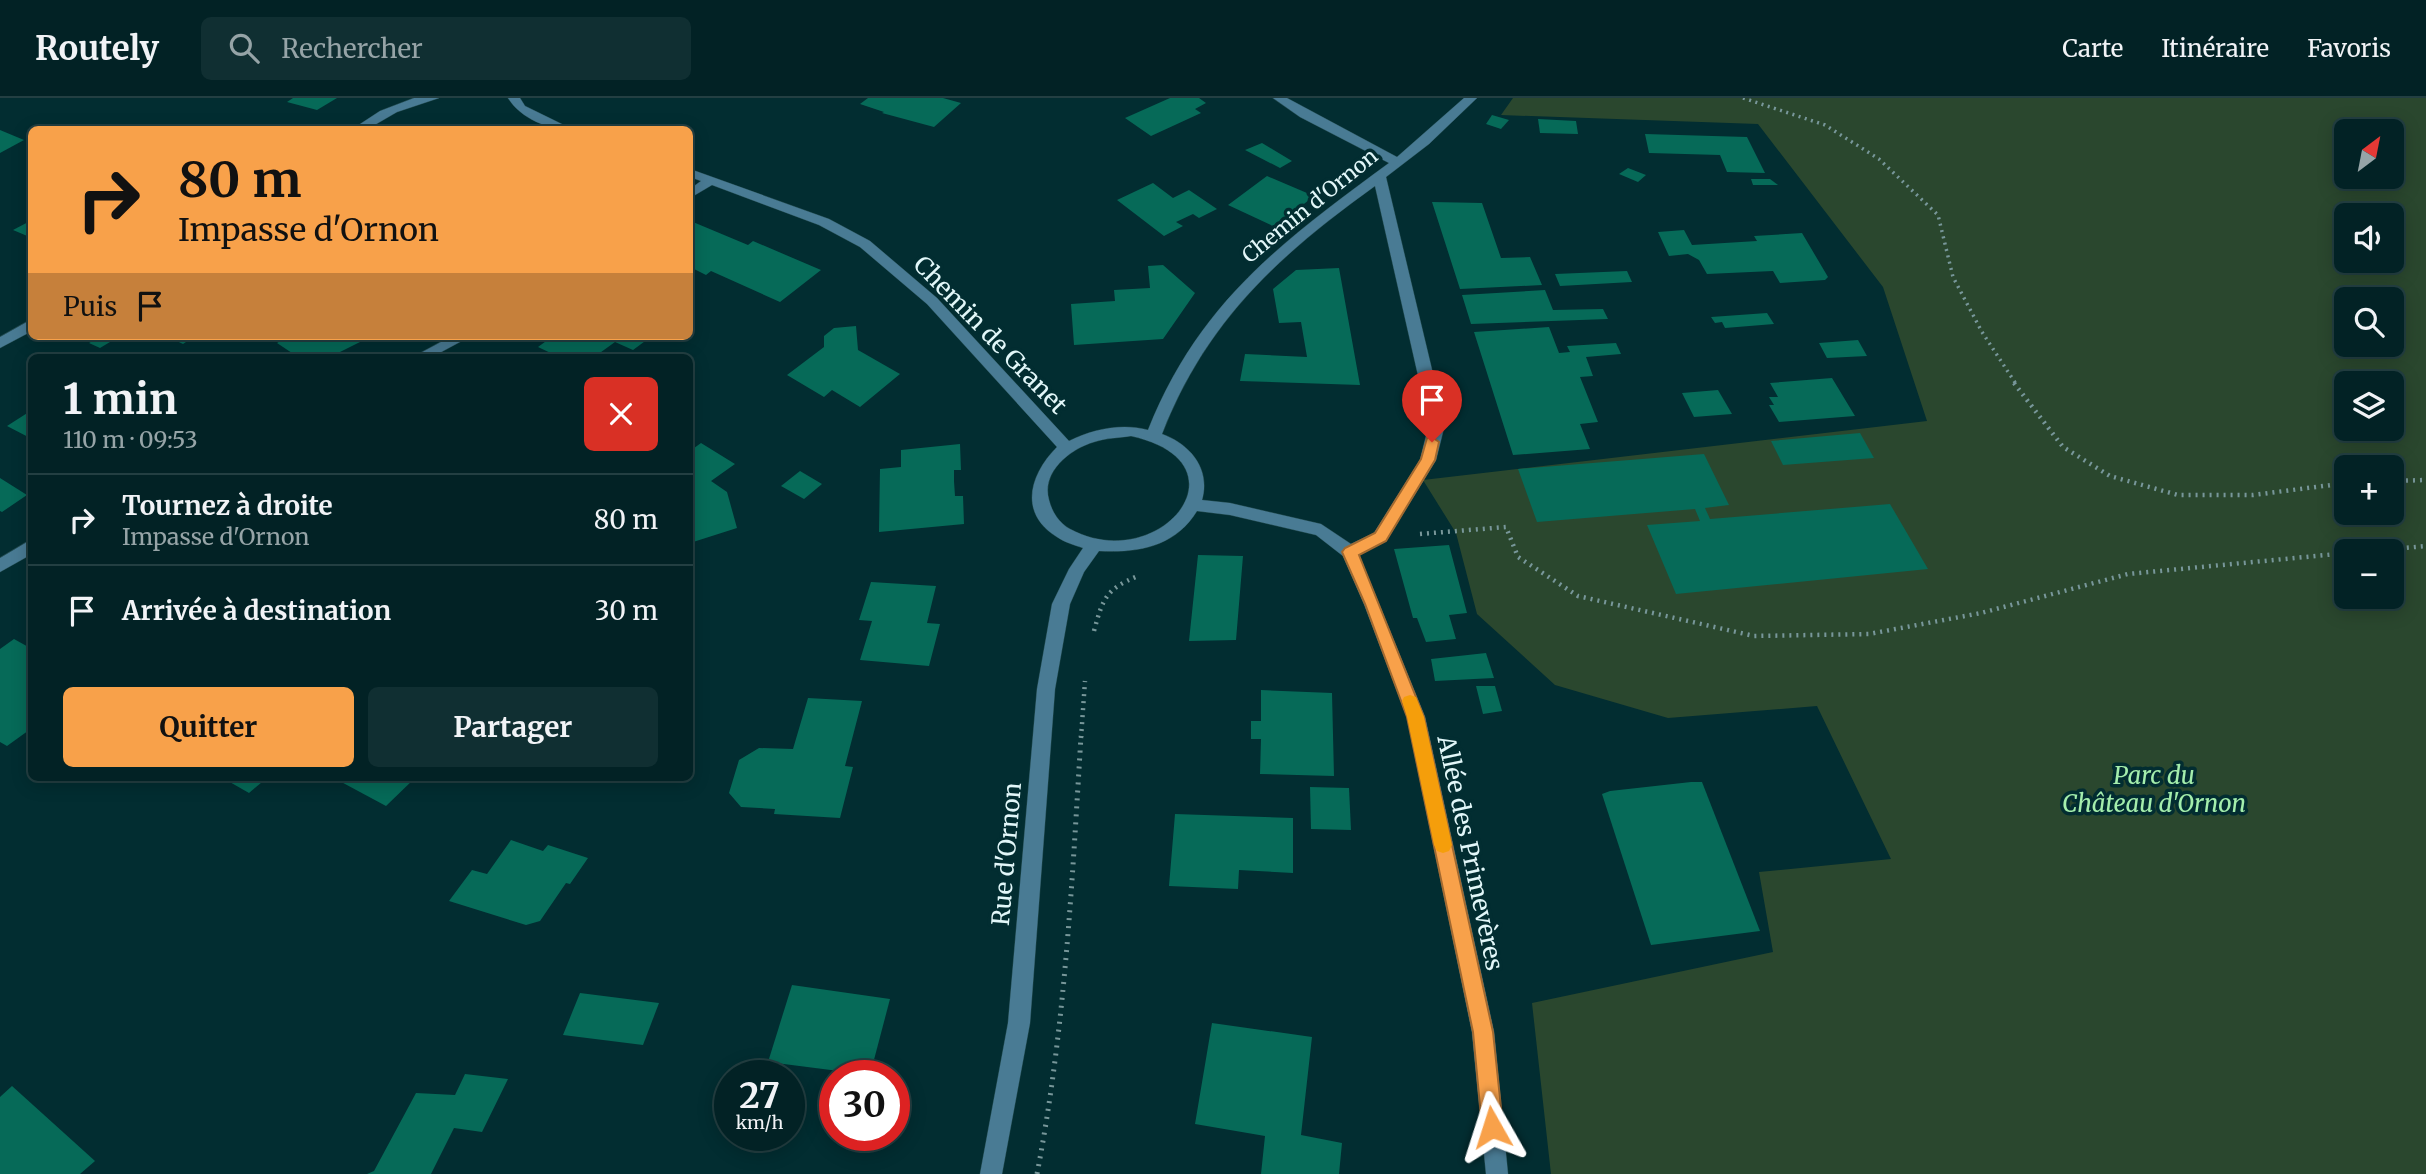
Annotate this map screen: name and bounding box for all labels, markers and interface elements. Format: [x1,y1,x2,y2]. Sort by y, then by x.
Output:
search box [201,17,691,80]
text: Routely [35,28,159,69]
icon: search [225,29,263,67]
text: Rechercher [281,32,423,65]
text: Carte [2062,33,2123,64]
text: Itinéraire [2161,33,2269,64]
text: Favoris [2307,33,2391,64]
north arrow [2334,119,2404,189]
map controls [2334,119,2404,609]
street label: Chemin d'Ornon [1236,142,1383,269]
text: 80 m [178,149,301,210]
icon: right [63,154,154,245]
button: sound [2334,203,2404,273]
text: Impasse d'Ornon [178,210,439,250]
street label: Chemin de Granet [907,249,1074,421]
icon: arrive [131,287,169,325]
button: search [2334,287,2404,357]
text: Puis [63,290,117,323]
pin [1402,370,1462,442]
button: layers [2334,371,2404,441]
text: 1 min [63,373,177,425]
button: close [584,377,658,451]
icon: arrive [1413,381,1451,419]
text: 110 m · 09:53 [63,425,198,454]
button: + [2334,455,2404,525]
text: Tournez à droite [122,489,333,522]
icon: right [63,501,101,539]
text: 80 m [594,503,658,536]
text: Impasse d'Ornon [122,522,310,551]
button: − [2334,539,2404,609]
icon: arrive [63,592,101,630]
text: Arrivée à destination [122,594,391,627]
text: 30 m [595,594,658,627]
button: Quitter [63,687,354,767]
button: Partager [368,687,658,767]
street label: Allée des Primevères [1430,732,1511,973]
park label: Parc du Château d'Ornon [2062,760,2246,819]
street label: Rue d'Ornon [985,781,1028,927]
speed limit sign: 30 [819,1060,910,1151]
text: 27 [739,1074,780,1118]
position arrow [1455,1090,1529,1164]
text: km/h [736,1111,783,1134]

